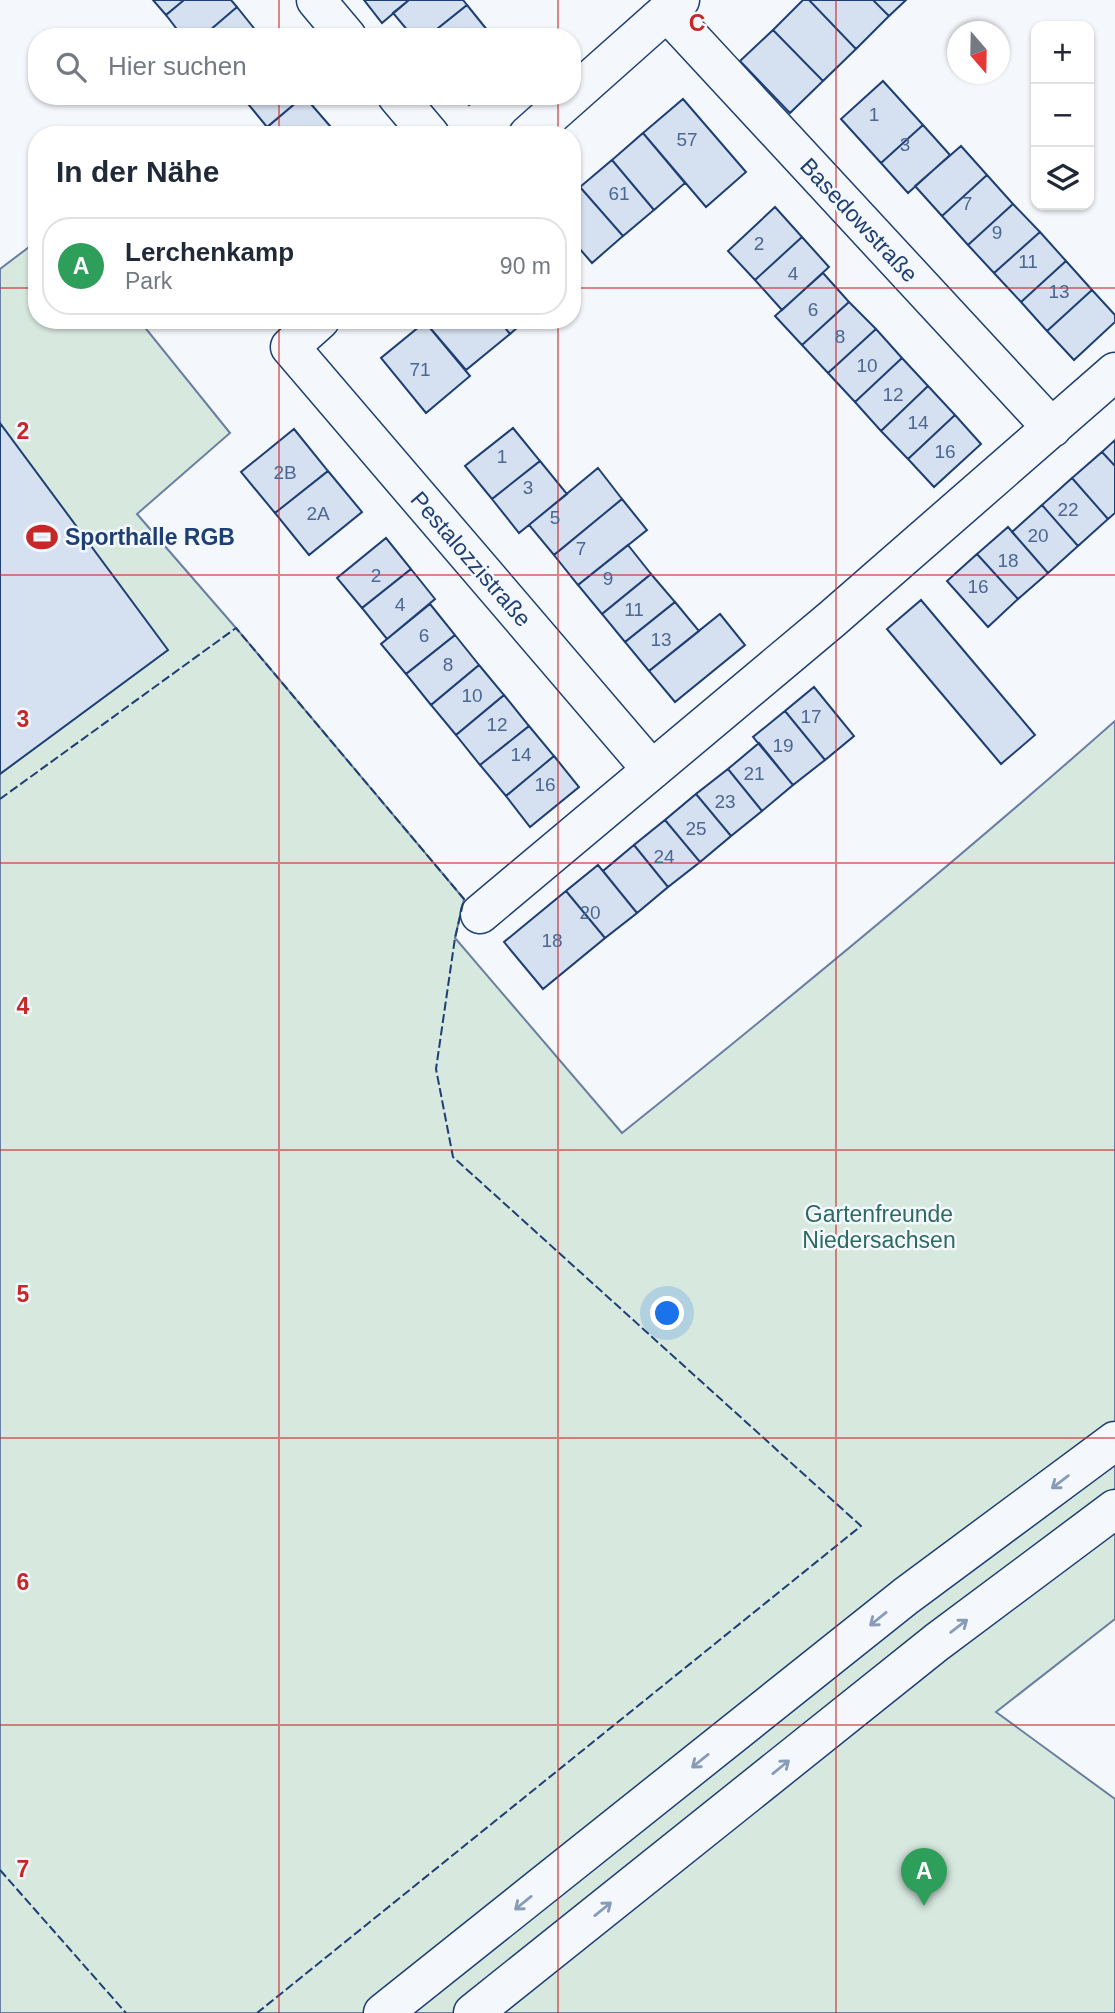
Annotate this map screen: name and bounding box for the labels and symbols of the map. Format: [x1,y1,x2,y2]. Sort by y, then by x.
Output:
text: C [689,10,705,36]
north arrow [947,21,1010,84]
house number: 1 [869,104,879,125]
house number: 57 [676,129,698,150]
house number: 3 [900,134,910,155]
street label: Basedowstraße [795,153,923,287]
house number: 61 [608,183,630,204]
house number: 7 [962,193,972,214]
house number: 9 [992,222,1002,243]
house number: 2 [754,233,764,254]
house number: 11 [1018,251,1038,272]
house number: 4 [788,263,799,284]
house number: 13 [1048,281,1070,302]
house number: 6 [808,299,818,320]
house number: 8 [835,326,845,347]
house number: 10 [856,355,878,376]
house number: 71 [409,359,431,380]
house number: 12 [882,384,904,405]
house number: 14 [907,412,929,433]
text: 2 [17,418,29,444]
house number: 16 [934,441,956,462]
house number: 1 [497,446,507,467]
house number: 2B [273,462,297,483]
house number: 3 [523,477,533,498]
street label: Pestalozzistraße [405,486,537,632]
house number: 22 [1057,499,1079,520]
house number: 2A [306,503,330,524]
house number: 5 [550,507,560,528]
sports icon: Sporthalle RGB [25,520,59,554]
place label: Sporthalle RGB [65,524,235,550]
house number: 20 [1027,525,1049,546]
house number: 7 [576,538,586,559]
house number: 18 [997,550,1019,571]
house number: 2 [371,565,381,586]
house number: 9 [603,568,613,589]
house number: 16 [967,576,989,597]
house number: 4 [395,594,406,615]
house number: 11 [624,599,644,620]
house number: 6 [419,625,429,646]
house number: 13 [650,629,672,650]
house number: 8 [443,654,453,675]
house number: 10 [461,685,483,706]
text: 3 [17,706,29,732]
house number: 17 [800,706,822,727]
house number: 12 [486,714,508,735]
house number: 19 [772,735,794,756]
house number: 14 [510,744,532,765]
house number: 21 [743,763,765,784]
house number: 16 [534,774,556,795]
house number: 23 [714,791,736,812]
house number: 25 [685,818,707,839]
house number: 24 [653,846,675,867]
house number: 20 [579,902,601,923]
house number: 18 [541,930,563,951]
text: 4 [17,993,30,1019]
park label: Gartenfreunde Niedersachsen [802,1201,956,1253]
text: 5 [17,1281,30,1307]
your location [650,1296,684,1330]
one-way arrow [1051,1475,1070,1489]
text: 6 [17,1569,29,1595]
one-way arrow [870,1611,888,1626]
one-way arrow [949,1619,968,1633]
one-way arrow [692,1753,710,1768]
one-way arrow [771,1760,789,1775]
pin: A [901,1848,947,1906]
text: 7 [17,1856,29,1882]
one-way arrow [514,1895,532,1910]
one-way arrow [593,1902,611,1917]

